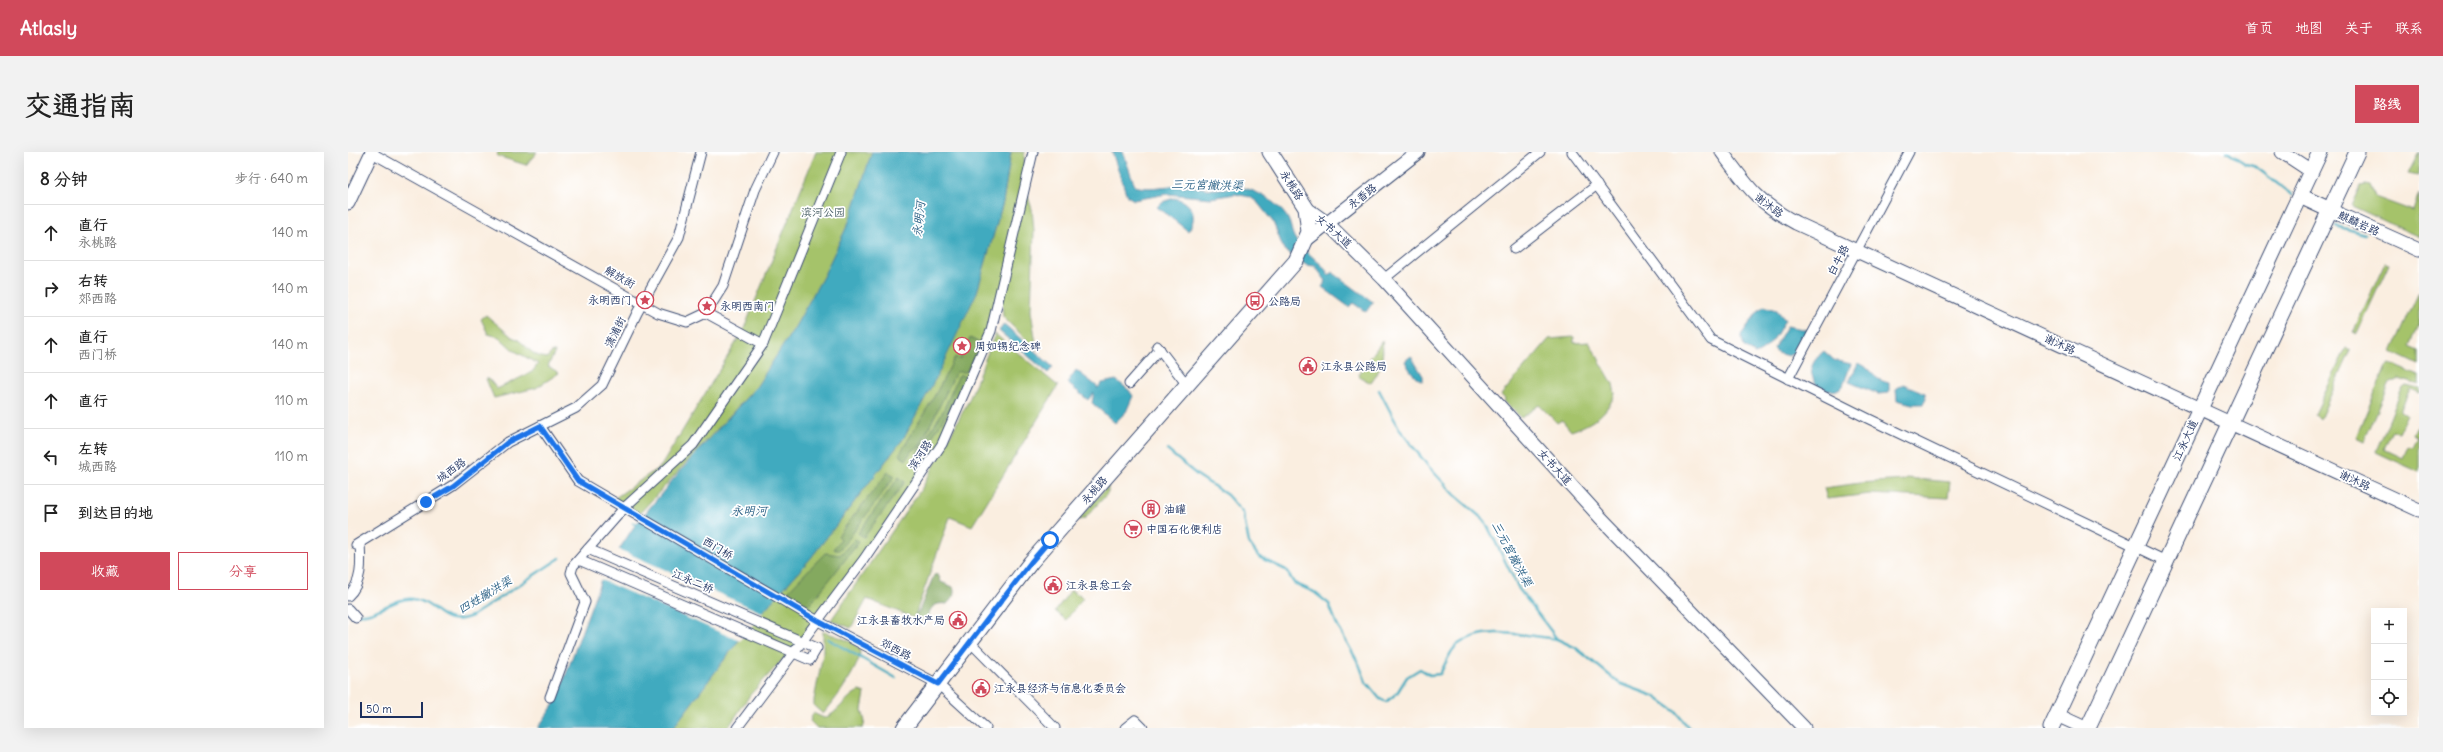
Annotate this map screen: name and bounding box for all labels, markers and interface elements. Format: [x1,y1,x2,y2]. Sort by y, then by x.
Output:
text: Atlasly [20,16,77,40]
text: 首页 [2245,19,2273,37]
text: 地图 [2295,19,2323,37]
text: 关于 [2345,19,2373,37]
text: 联系 [2395,19,2423,37]
button: 路线 [2355,85,2419,123]
text: 交通指南 [24,87,136,123]
street label: 永桃路 [1277,167,1307,203]
text: 8 分钟 [40,168,88,190]
text: 步行 · 640 m [235,170,308,187]
water label: 三元宫撇洪渠 [1171,176,1244,193]
street label: 永香路 [1345,180,1379,212]
street label: 谢沐路 [1752,189,1786,221]
water label: 永明河 [909,198,928,238]
park label: 滨河公园 [801,205,845,219]
street label: 麒麟岩路 [2336,208,2382,238]
street label: 女书大道 [1313,211,1355,251]
text: 直行 [78,215,108,234]
icon: ahead [40,222,62,244]
text: 140 m [272,224,308,241]
text: 永桃路 [78,234,117,251]
street label: 白牛路 [1824,242,1852,278]
street label: 解放街 [602,263,639,292]
text: 右转 [78,271,108,290]
icon: right [40,278,62,300]
text: 140 m [272,280,308,297]
text: 郊西路 [78,290,117,307]
place icon: 永明西门 [635,290,655,310]
bus stop icon: 公路局 [1245,291,1265,311]
place label: 永明西门 [588,293,632,307]
place label: 公路局 [1268,294,1301,308]
place icon: 永明西南门 [697,296,717,316]
place label: 永明西南门 [720,299,775,313]
street label: 潇浦街 [601,313,629,350]
text: 直行 [78,327,108,346]
street label: 谢沐路 [2042,331,2078,357]
icon: ahead [40,334,62,356]
text: 140 m [272,336,308,353]
place icon: 周如锡纪念碑 [952,336,972,356]
place label: 周如锡纪念碑 [975,339,1041,353]
text: 西门桥 [78,346,117,363]
public building icon: 江永县公路局 [1298,356,1318,376]
place label: 江永县公路局 [1321,359,1387,373]
icon: ahead [40,390,62,412]
text: 直行 [78,391,108,410]
text: 110 m [275,392,308,409]
street label: 江永大道 [2169,417,2201,463]
street label: 滨河路 [905,437,935,473]
text: 左转 [78,439,108,458]
icon: left [40,446,62,468]
street label: 女书大道 [1535,446,1575,488]
text: 110 m [275,448,308,465]
street label: 城西路 [434,455,468,485]
text: 城西路 [78,458,117,475]
street label: 谢沐路 [2337,467,2373,493]
street label: 永桃路 [1078,473,1110,507]
route end [417,493,435,511]
building icon: 油罐 [1141,499,1161,519]
icon: arrive [40,502,62,524]
place label: 油罐 [1164,502,1186,516]
text: 到达目的地 [78,503,153,522]
water label: 永明河 [731,503,769,518]
water label: 三元宫撇洪渠 [1489,518,1536,590]
supermarket icon: 中国石化便利店 [1123,519,1143,539]
place label: 中国石化便利店 [1146,522,1223,536]
route start [1041,531,1059,549]
street label: 西门桥 [700,534,736,562]
button: 收藏 [40,552,170,590]
button: 分享 [178,552,308,590]
street label: 江永二桥 [670,566,716,596]
water label: 四姓撇洪渠 [455,572,515,616]
public building icon: 江永县总工会 [1043,575,1063,595]
place label: 江永县总工会 [1066,578,1132,592]
map controls [2371,608,2407,716]
button: + [2371,608,2407,644]
public building icon: 江永县畜牧水产局 [948,610,968,630]
place label: 江永县畜牧水产局 [857,613,945,627]
street label: 郊西路 [878,635,914,663]
button: − [2371,644,2407,680]
public building icon: 江永县经济与信息化委员会 [971,678,991,698]
button: locate [2371,680,2407,716]
place label: 江永县经济与信息化委员会 [994,681,1126,695]
scale bar [360,700,423,719]
text: 50 m [366,702,392,716]

